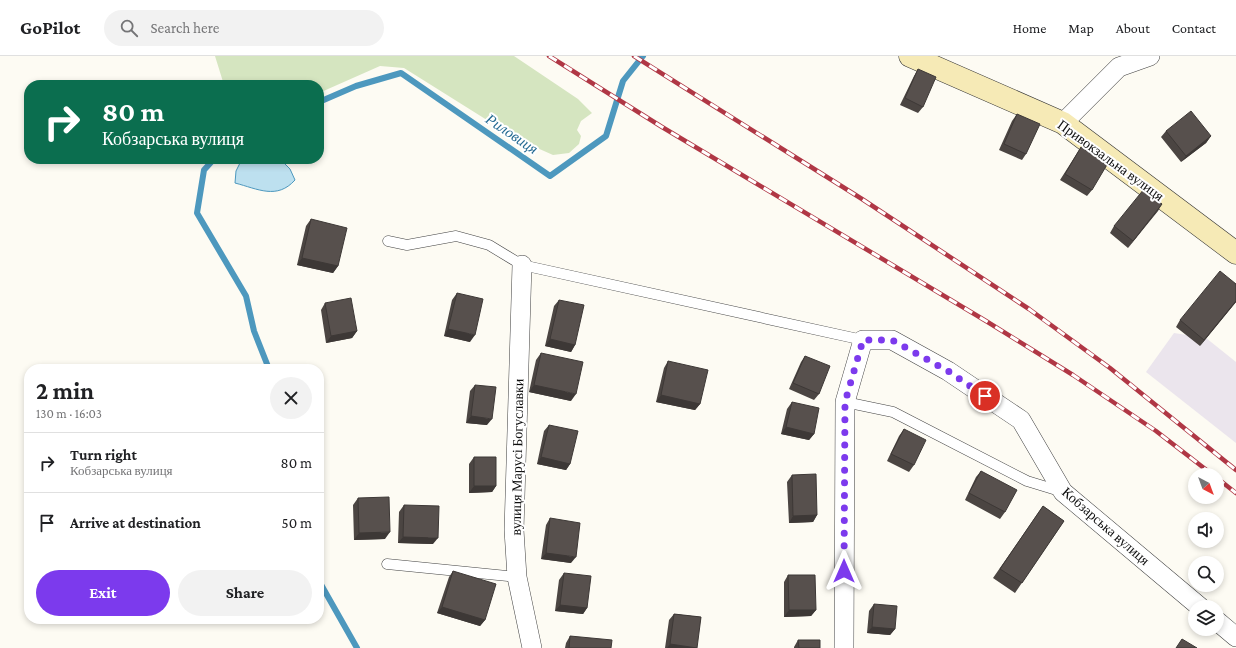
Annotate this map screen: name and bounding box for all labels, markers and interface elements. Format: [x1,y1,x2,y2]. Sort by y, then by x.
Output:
search box [104,10,384,46]
text: GoPilot [20,17,80,38]
icon: search [118,17,140,39]
text: Search here [150,20,219,36]
text: Home [1013,20,1046,36]
text: Map [1068,20,1094,36]
text: About [1116,20,1150,36]
text: Contact [1172,20,1216,36]
icon: right [36,96,88,148]
text: 80 m [102,96,164,127]
water label: Риловиця [482,110,541,157]
street label: Привокзальна вулиця [1055,116,1168,204]
text: Кобзарська вулиця [102,129,244,149]
text: 2 min [36,377,94,404]
button: close [270,377,312,419]
street label: вулиця Марусі Богуславки [508,378,526,536]
pin [968,379,1002,413]
icon: arrive [974,385,996,407]
text: 130 m · 16:03 [36,406,102,421]
text: Turn right [70,447,137,463]
icon: right [36,452,58,474]
text: 80 m [281,455,312,471]
text: Кобзарська вулиця [70,463,173,478]
north arrow [1188,468,1224,504]
map controls [1188,468,1224,636]
street label: Кобзарська вулиця [1059,484,1153,569]
icon: arrive [36,512,58,534]
button: sound [1188,512,1224,548]
text: Arrive at destination [70,515,201,531]
text: 50 m [282,515,312,531]
position arrow [823,550,865,592]
button: search [1188,556,1224,592]
button: Exit [36,570,170,616]
button: Share [178,570,312,616]
button: layers [1188,600,1224,636]

